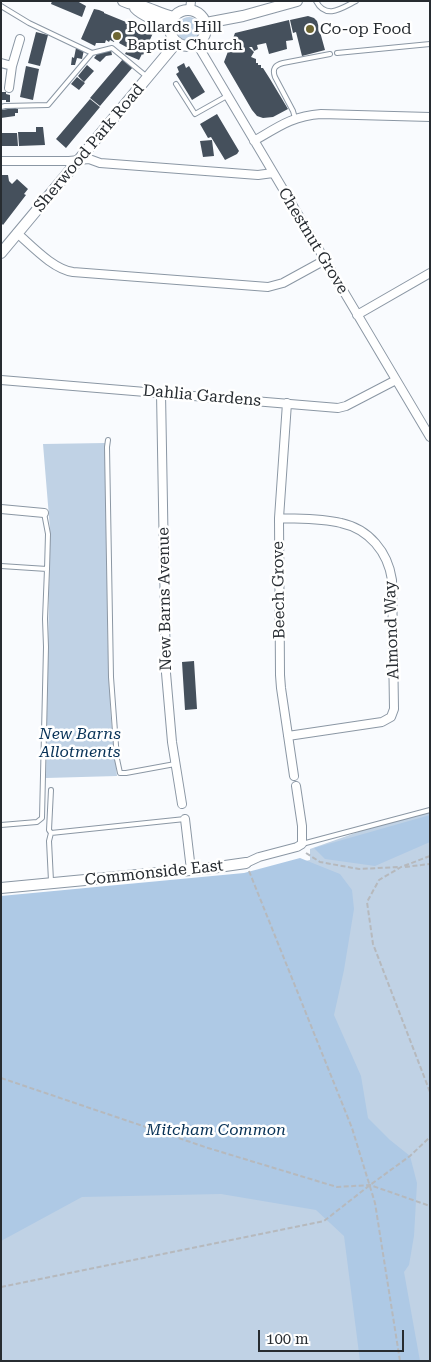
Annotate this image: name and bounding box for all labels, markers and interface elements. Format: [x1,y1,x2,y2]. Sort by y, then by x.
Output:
place label: Pollards Hill Baptist Church [127,17,243,55]
place label: Co-op Food [320,19,412,39]
marker: Co-op Food [304,23,316,35]
marker: Pollards Hill Baptist Church [111,30,123,42]
street label: Sherwood Park Road [30,80,148,216]
street label: Chestnut Grove [274,184,352,298]
street label: Dahlia Gardens [142,381,262,411]
street label: New Barns Avenue [154,527,176,671]
street label: Beech Grove [269,541,289,639]
street label: Almond Way [381,580,403,680]
park label: New Barns Allotments [39,724,121,762]
street label: Commonside East [84,856,224,890]
park label: Mitcham Common [146,1120,286,1140]
scale bar [261,1320,407,1352]
text: 100 m [266,1330,309,1348]

